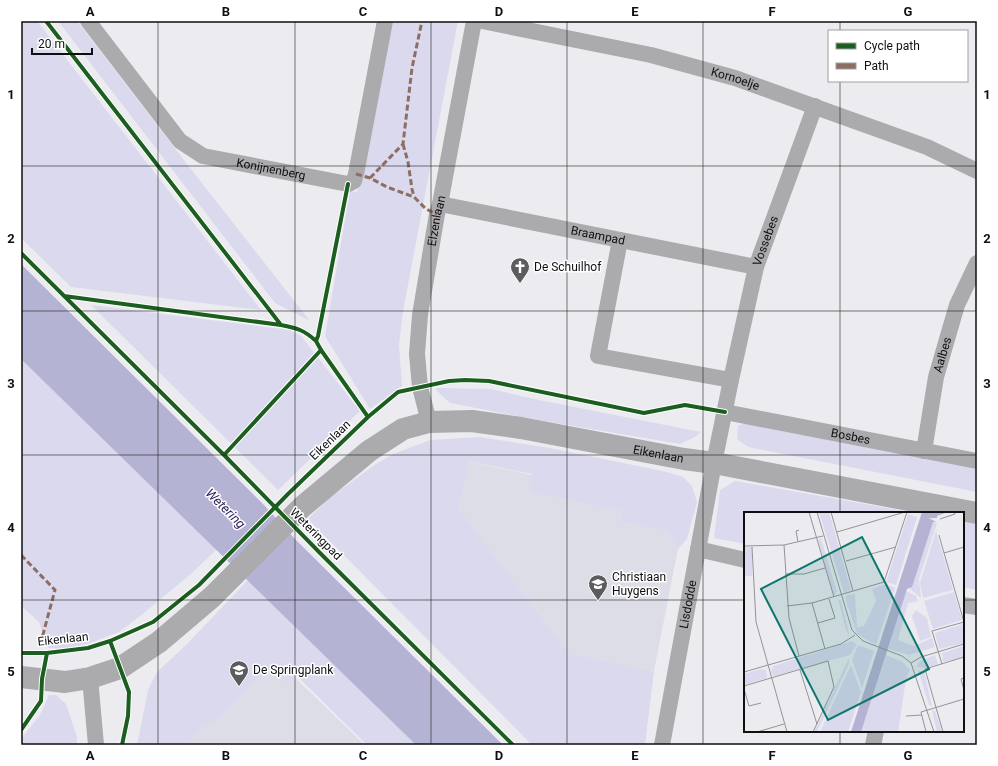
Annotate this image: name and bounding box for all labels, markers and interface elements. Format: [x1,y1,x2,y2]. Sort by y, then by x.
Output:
text: A [86,4,95,19]
text: B [222,4,230,19]
text: C [359,4,368,19]
text: D [495,4,503,19]
text: E [631,4,639,19]
text: F [768,4,776,19]
text: G [904,4,913,19]
scale bar [32,30,92,56]
legend [828,30,968,82]
text: 20 m [38,37,65,51]
text: Cycle path [864,39,920,53]
text: Path [864,59,889,73]
street label: Kornoelje [709,65,762,93]
text: 1 [7,87,15,102]
text: 1 [983,87,991,102]
street label: Konijnenberg [235,156,307,183]
street label: Elzenlaan [425,194,448,247]
street label: Vossebes [750,214,781,268]
street label: Braampad [570,223,626,248]
text: 2 [7,231,15,246]
text: 2 [983,231,991,246]
church icon: De Schuilhof [509,256,531,284]
place label: De Schuilhof [534,260,602,274]
street label: Aalbes [931,335,954,374]
text: 3 [7,376,15,391]
text: 3 [983,376,991,391]
street label: Eikenlaan [307,417,353,463]
street label: Bosbes [830,426,872,447]
street label: Eikenlaan [632,442,685,466]
water label: Wetering [203,485,249,531]
street label: Weteringpad [287,505,345,563]
inset map [744,512,964,732]
text: 4 [7,520,15,535]
text: 4 [983,520,991,535]
place label: Christiaan Huygens [612,570,666,598]
school or university icon: Christiaan Huygens [587,573,609,601]
street label: Lisdodde [677,579,699,630]
street label: Eikenlaan [37,629,89,649]
school or university icon: De Springplank [228,659,250,687]
place label: De Springplank [253,663,334,677]
text: 5 [7,664,15,679]
text: 5 [983,664,991,679]
text: A [86,748,95,763]
text: B [222,748,230,763]
text: C [359,748,368,763]
text: D [495,748,503,763]
text: E [631,748,639,763]
text: F [768,748,776,763]
text: G [904,748,913,763]

